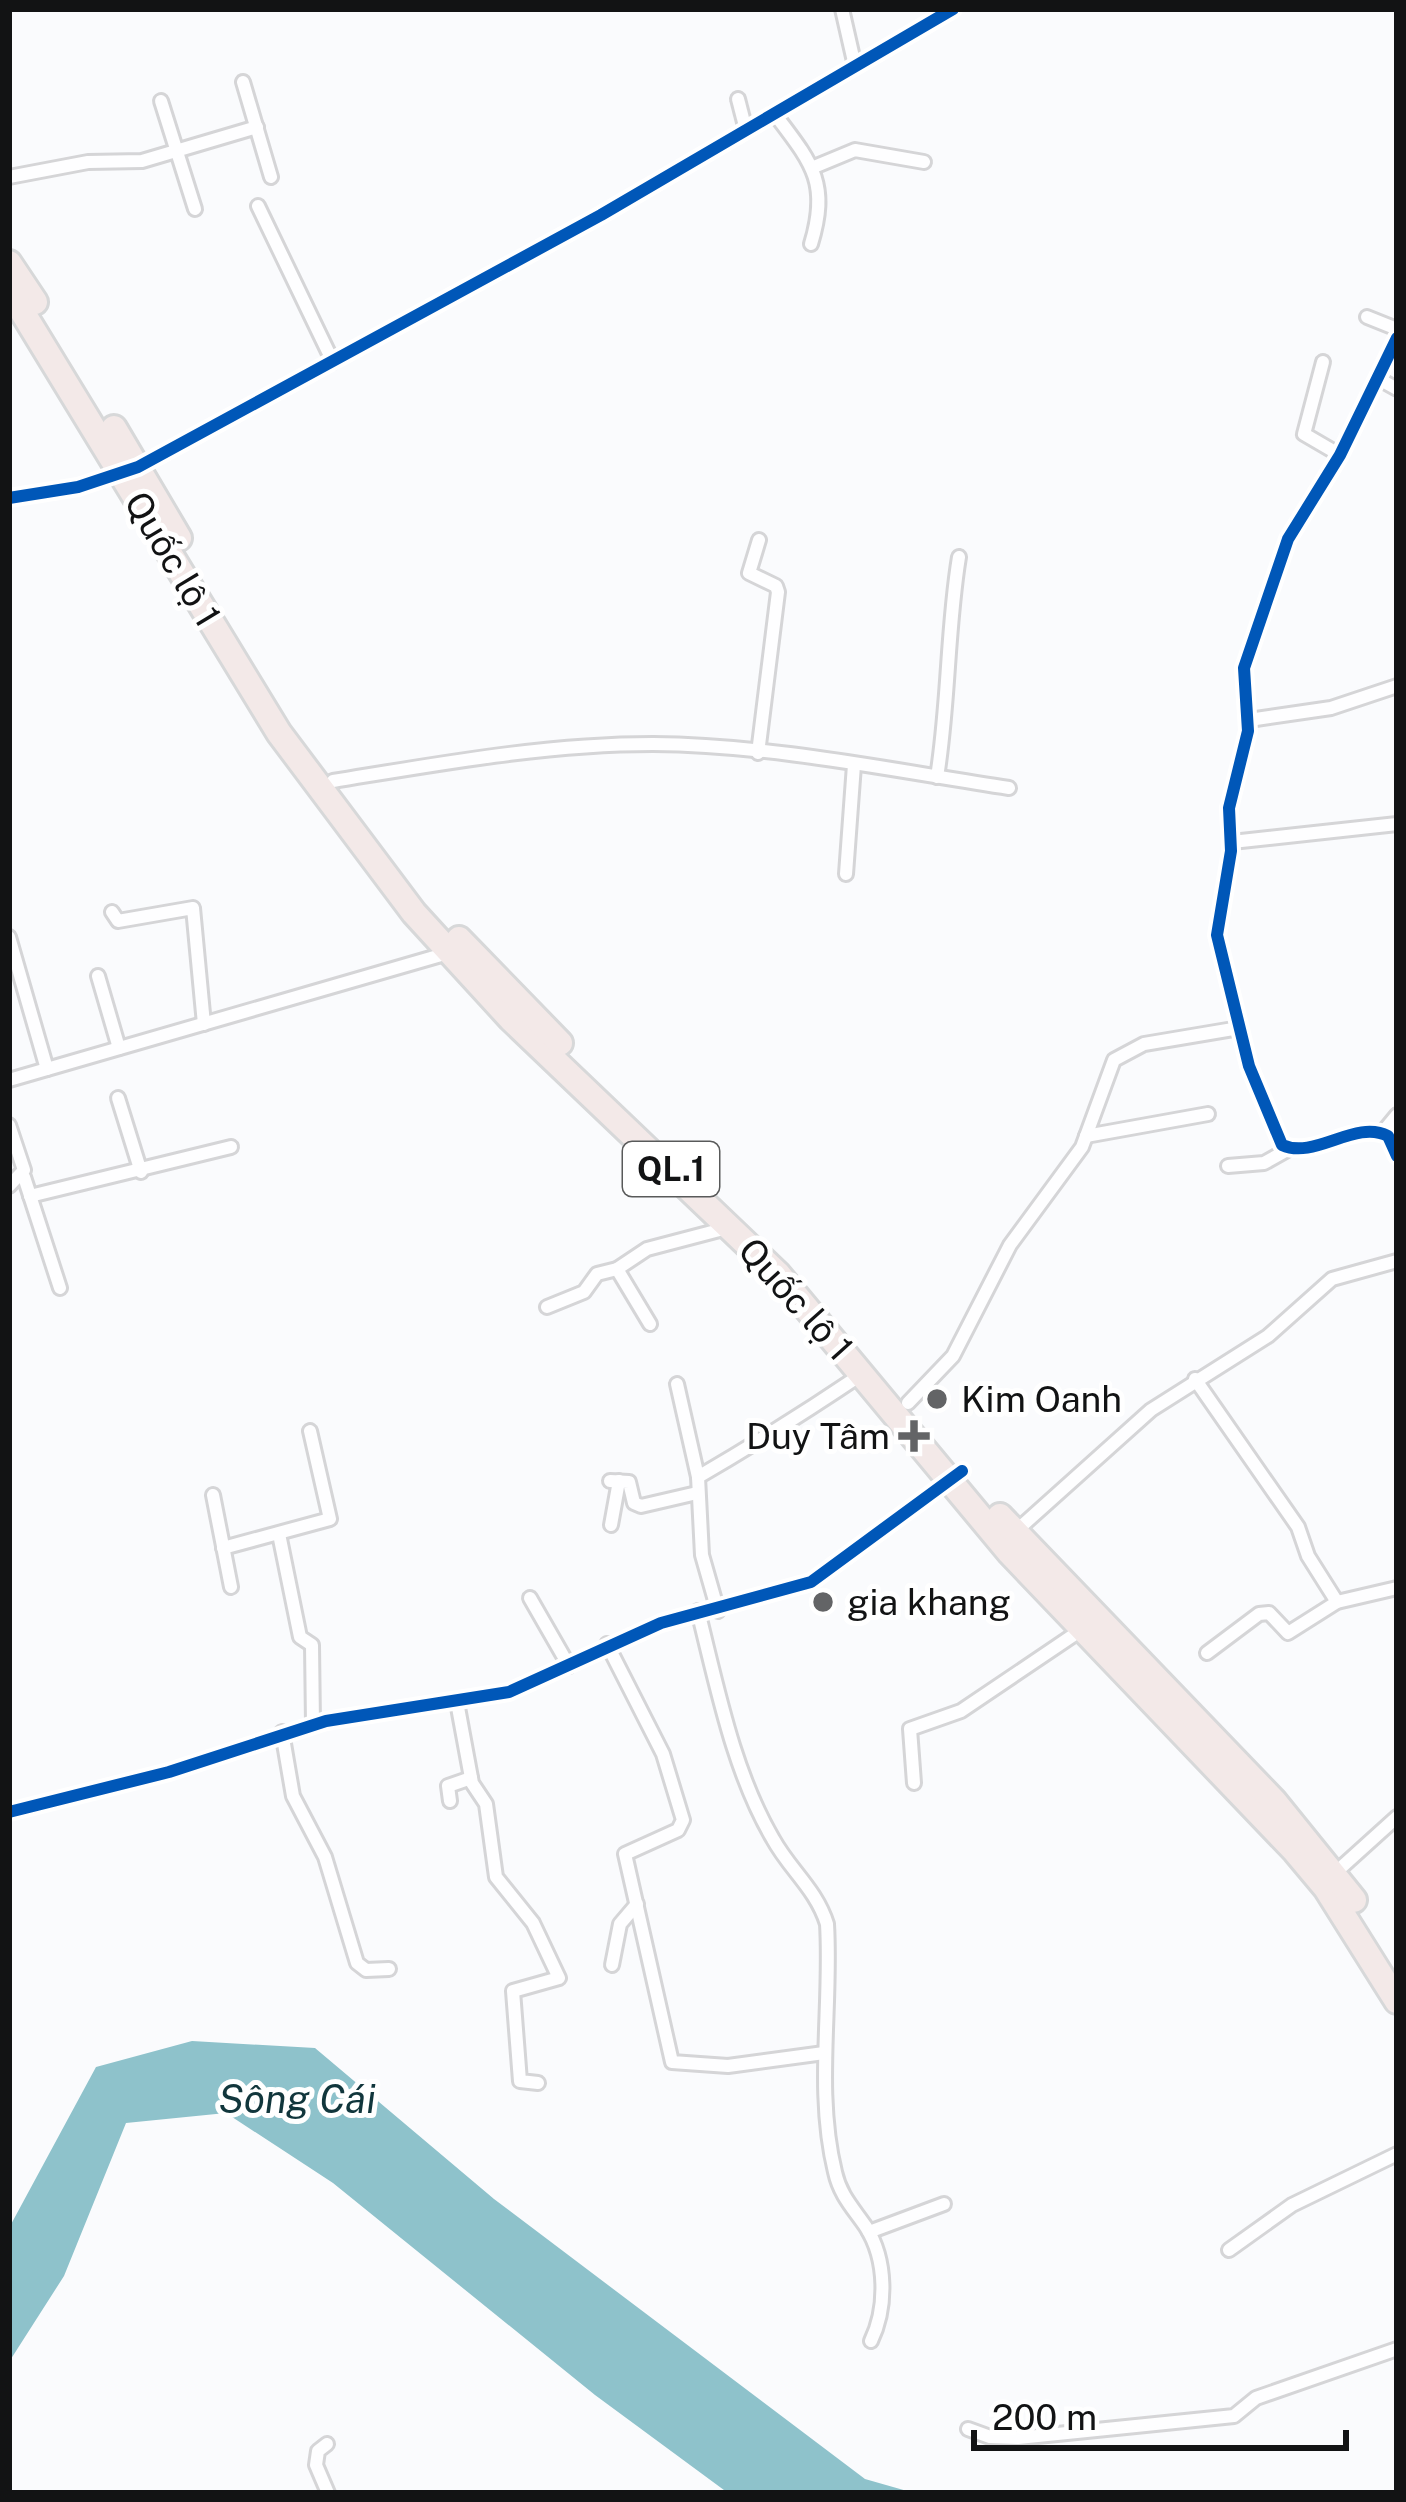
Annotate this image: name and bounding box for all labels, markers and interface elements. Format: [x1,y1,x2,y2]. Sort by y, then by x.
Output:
street label: Quốc lộ 1 [116,484,230,634]
road number: QL.1 [623,1142,719,1196]
street label: Quốc lộ 1 [730,1229,862,1369]
place label: Kim Oanh [961,1378,1122,1420]
marker: Kim Oanh [924,1386,950,1412]
place label: Duy Tâm [746,1415,890,1457]
marker: Duy Tâm [901,1423,927,1449]
place label: gia khang [847,1581,1011,1623]
marker: gia khang [810,1589,836,1615]
water label: Sông Cái [218,2076,376,2122]
scale bar [974,2376,1346,2450]
text: 200 m [992,2396,1097,2438]

